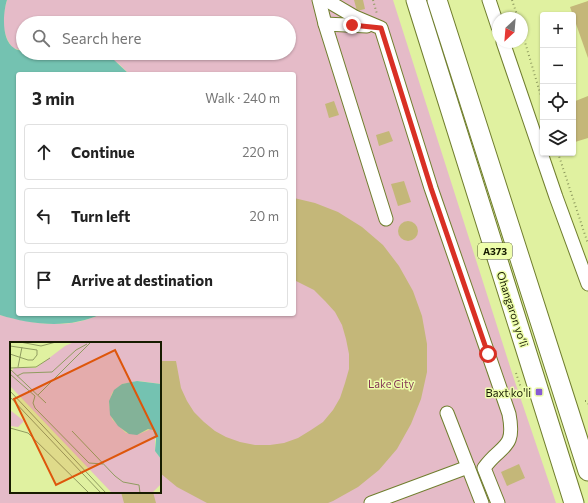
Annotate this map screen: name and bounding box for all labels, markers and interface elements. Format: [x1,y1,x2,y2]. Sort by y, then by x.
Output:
north arrow [492,12,528,48]
map controls [540,12,576,156]
button: + [540,12,576,48]
search box [16,16,296,60]
route end [343,16,361,34]
icon: search [30,27,52,49]
text: Search here [62,29,141,47]
button: − [540,48,576,84]
button: locate [540,84,576,120]
text: 3 min [32,88,75,109]
text: Walk · 240 m [205,90,280,106]
button: layers [540,120,576,156]
icon: ahead [33,141,55,163]
text: Continue [71,143,135,161]
text: 220 m [242,144,279,160]
icon: left [33,205,55,227]
text: Turn left [71,207,130,225]
text: 20 m [250,208,279,224]
road number: A373 [478,243,512,259]
icon: arrive [33,269,55,291]
street label: Ohangaron yoʻli [495,270,531,348]
text: Arrive at destination [71,271,213,289]
inset map [10,342,161,493]
route start [479,345,497,363]
park label: Lake City [368,377,414,390]
place label: Baxt ko'li [486,386,531,399]
marker: Baxt ko'li [534,387,544,397]

